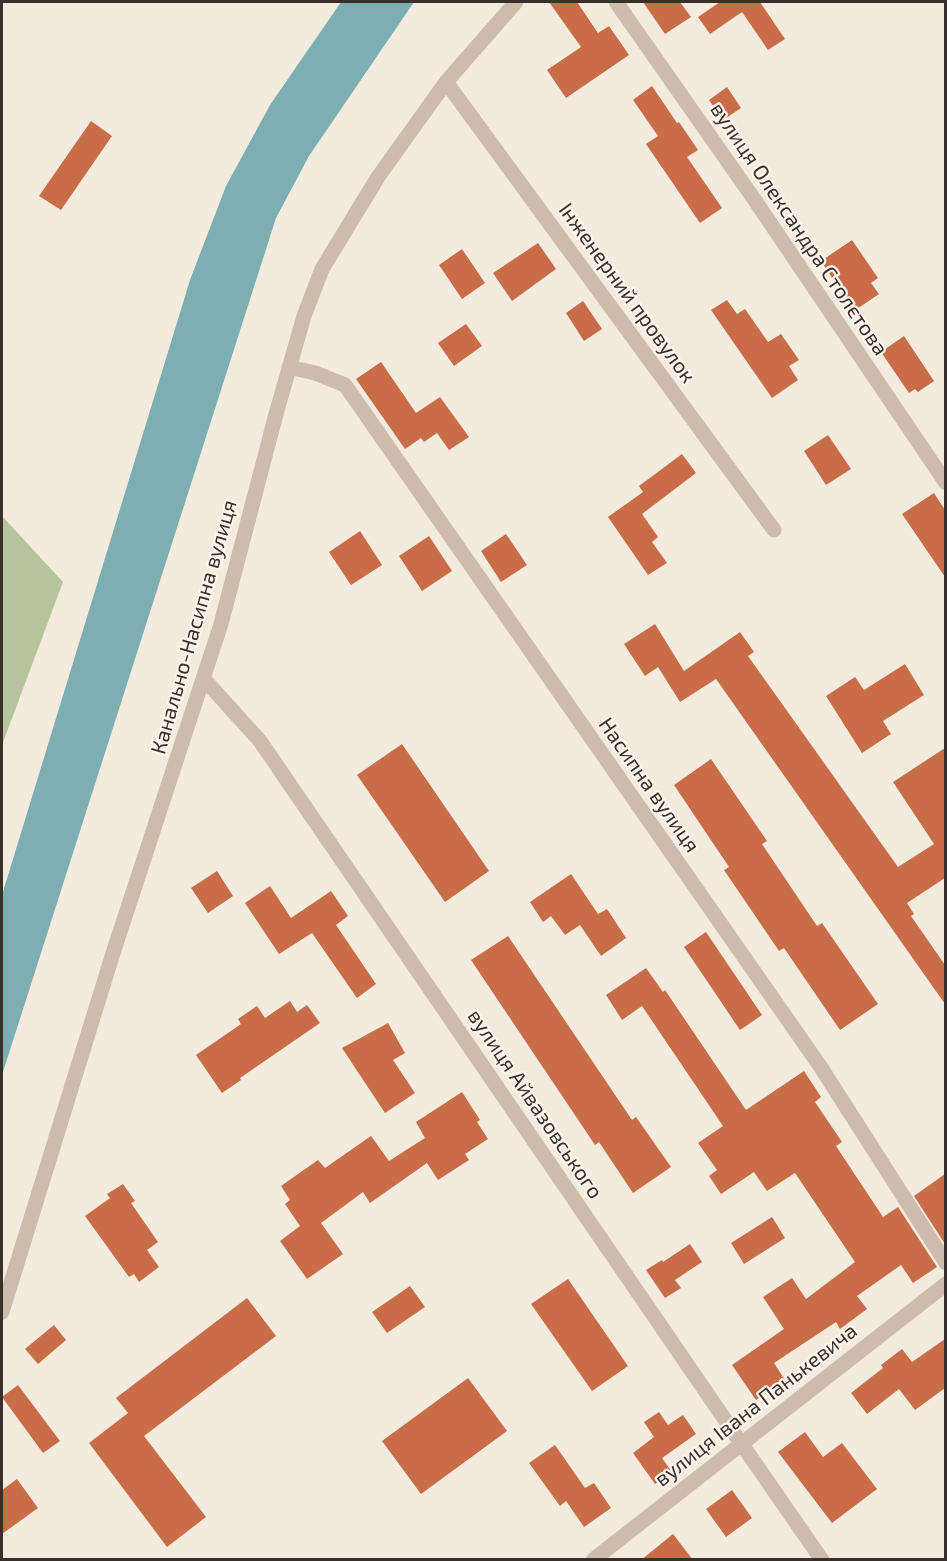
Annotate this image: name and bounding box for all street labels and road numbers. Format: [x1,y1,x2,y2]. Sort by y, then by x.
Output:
street label: вулиця Олександра Столєтова [705,98,893,360]
street label: Інженерний провулок [553,198,701,388]
street label: Канально-Насипна вулиця [146,497,242,757]
street label: Насипна вулиця [593,713,705,857]
street label: вулиця Айвазовського [462,1004,608,1204]
street label: вулиця Івана Панькевича [650,1318,862,1492]

